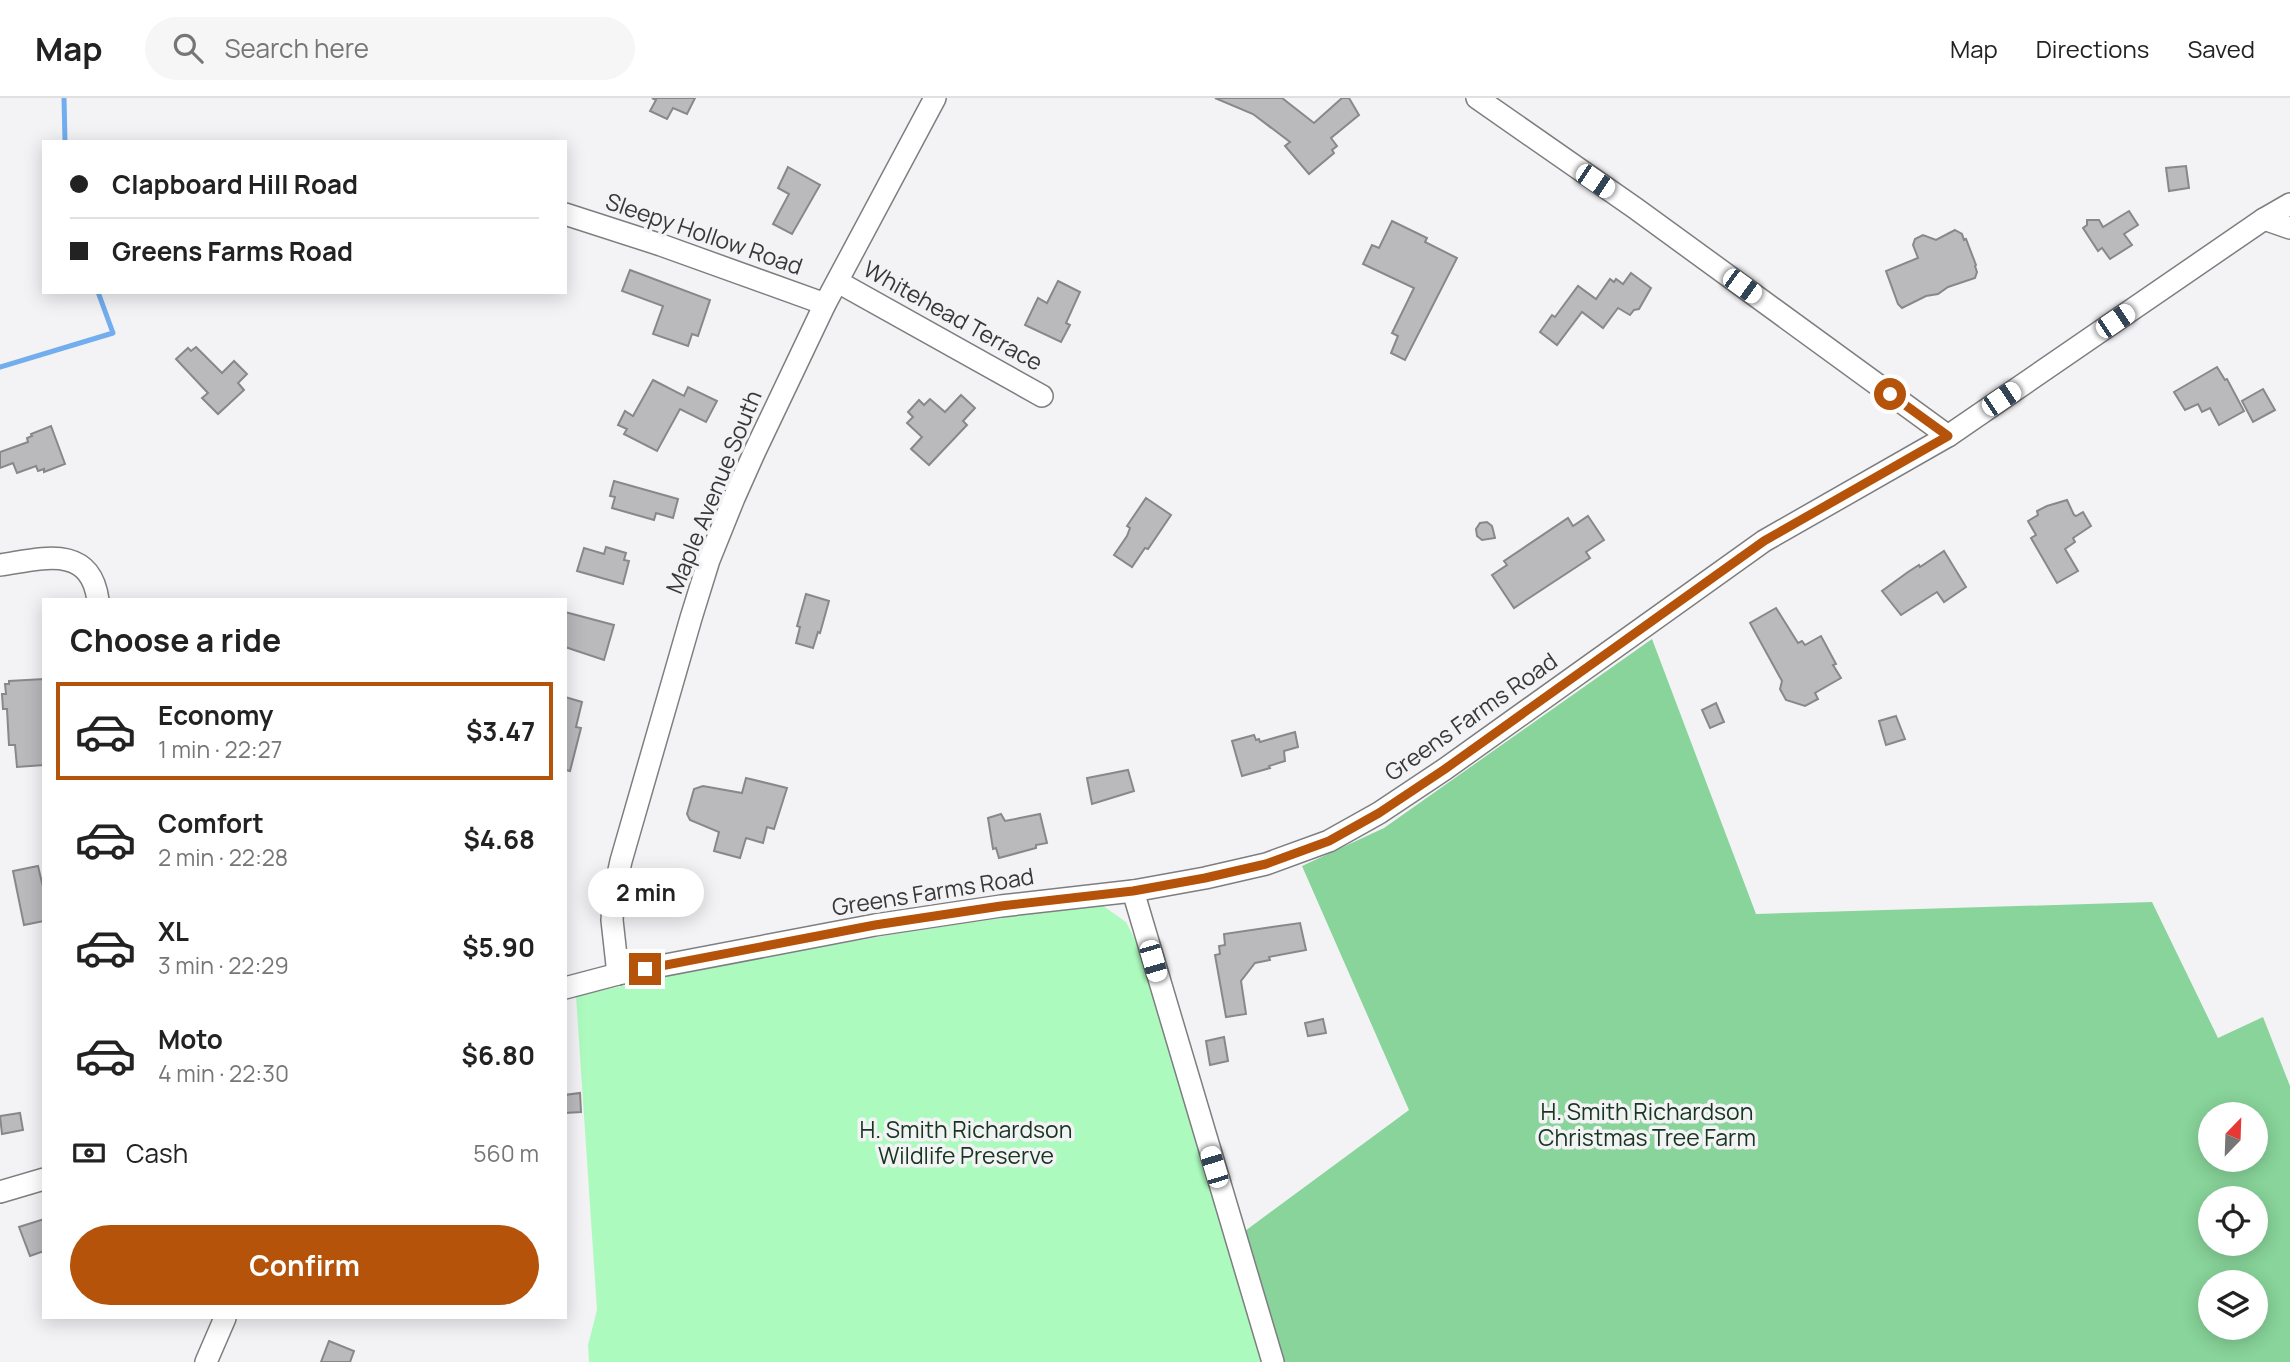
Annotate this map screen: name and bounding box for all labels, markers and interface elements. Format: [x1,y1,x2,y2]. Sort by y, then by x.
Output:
search box [145,17,635,80]
text: Map [35,26,103,71]
icon: search [169,29,207,67]
text: Search here [225,30,369,66]
text: Map [1950,32,1998,65]
text: Directions [2036,32,2149,65]
text: Saved [2187,32,2255,65]
car [1572,161,1619,201]
text: Clapboard Hill Road [112,166,358,202]
street label: Sleepy Hollow Road [602,184,807,282]
text: Greens Farms Road [112,233,353,269]
street label: Whitehead Terrace [858,252,1049,378]
car [1719,265,1766,307]
car [2092,301,2139,341]
route start [1874,378,1906,410]
car [1978,379,2025,419]
street label: Maple Avenue South [658,385,769,598]
text: Choose a ride [70,618,281,662]
street label: Greens Farms Road [1378,645,1563,788]
text: Economy [158,697,273,733]
icon: car [74,700,137,763]
text: $3.47 [466,713,535,749]
text: 1 min · 22:27 [158,733,282,765]
text: Comfort [158,805,264,841]
icon: car [74,808,137,871]
text: $4.68 [463,821,535,857]
text: 2 min · 22:28 [158,841,288,873]
street label: Greens Farms Road [830,859,1036,923]
callout: 2 min [587,868,703,916]
text: 2 min [616,876,676,908]
text: XL [158,913,189,949]
icon: car [74,916,137,979]
text: $5.90 [462,929,535,965]
car [1138,938,1169,984]
text: 3 min · 22:29 [158,949,289,981]
route end [629,953,661,985]
text: Moto [158,1021,223,1057]
icon: car [74,1024,137,1087]
text: $6.80 [462,1037,535,1073]
text: 4 min · 22:30 [158,1057,289,1089]
park label: H. Smith Richardson Christmas Tree Farm [1538,1095,1756,1153]
north arrow [2198,1102,2268,1172]
map controls [2198,1102,2268,1340]
park label: H. Smith Richardson Wildlife Preserve [860,1113,1072,1171]
icon: cash [70,1134,108,1172]
text: Cash [126,1135,188,1171]
text: 560 m [473,1137,539,1169]
car [1198,1144,1231,1190]
button: locate [2198,1186,2268,1256]
button: Confirm [70,1225,539,1305]
button: layers [2198,1270,2268,1340]

